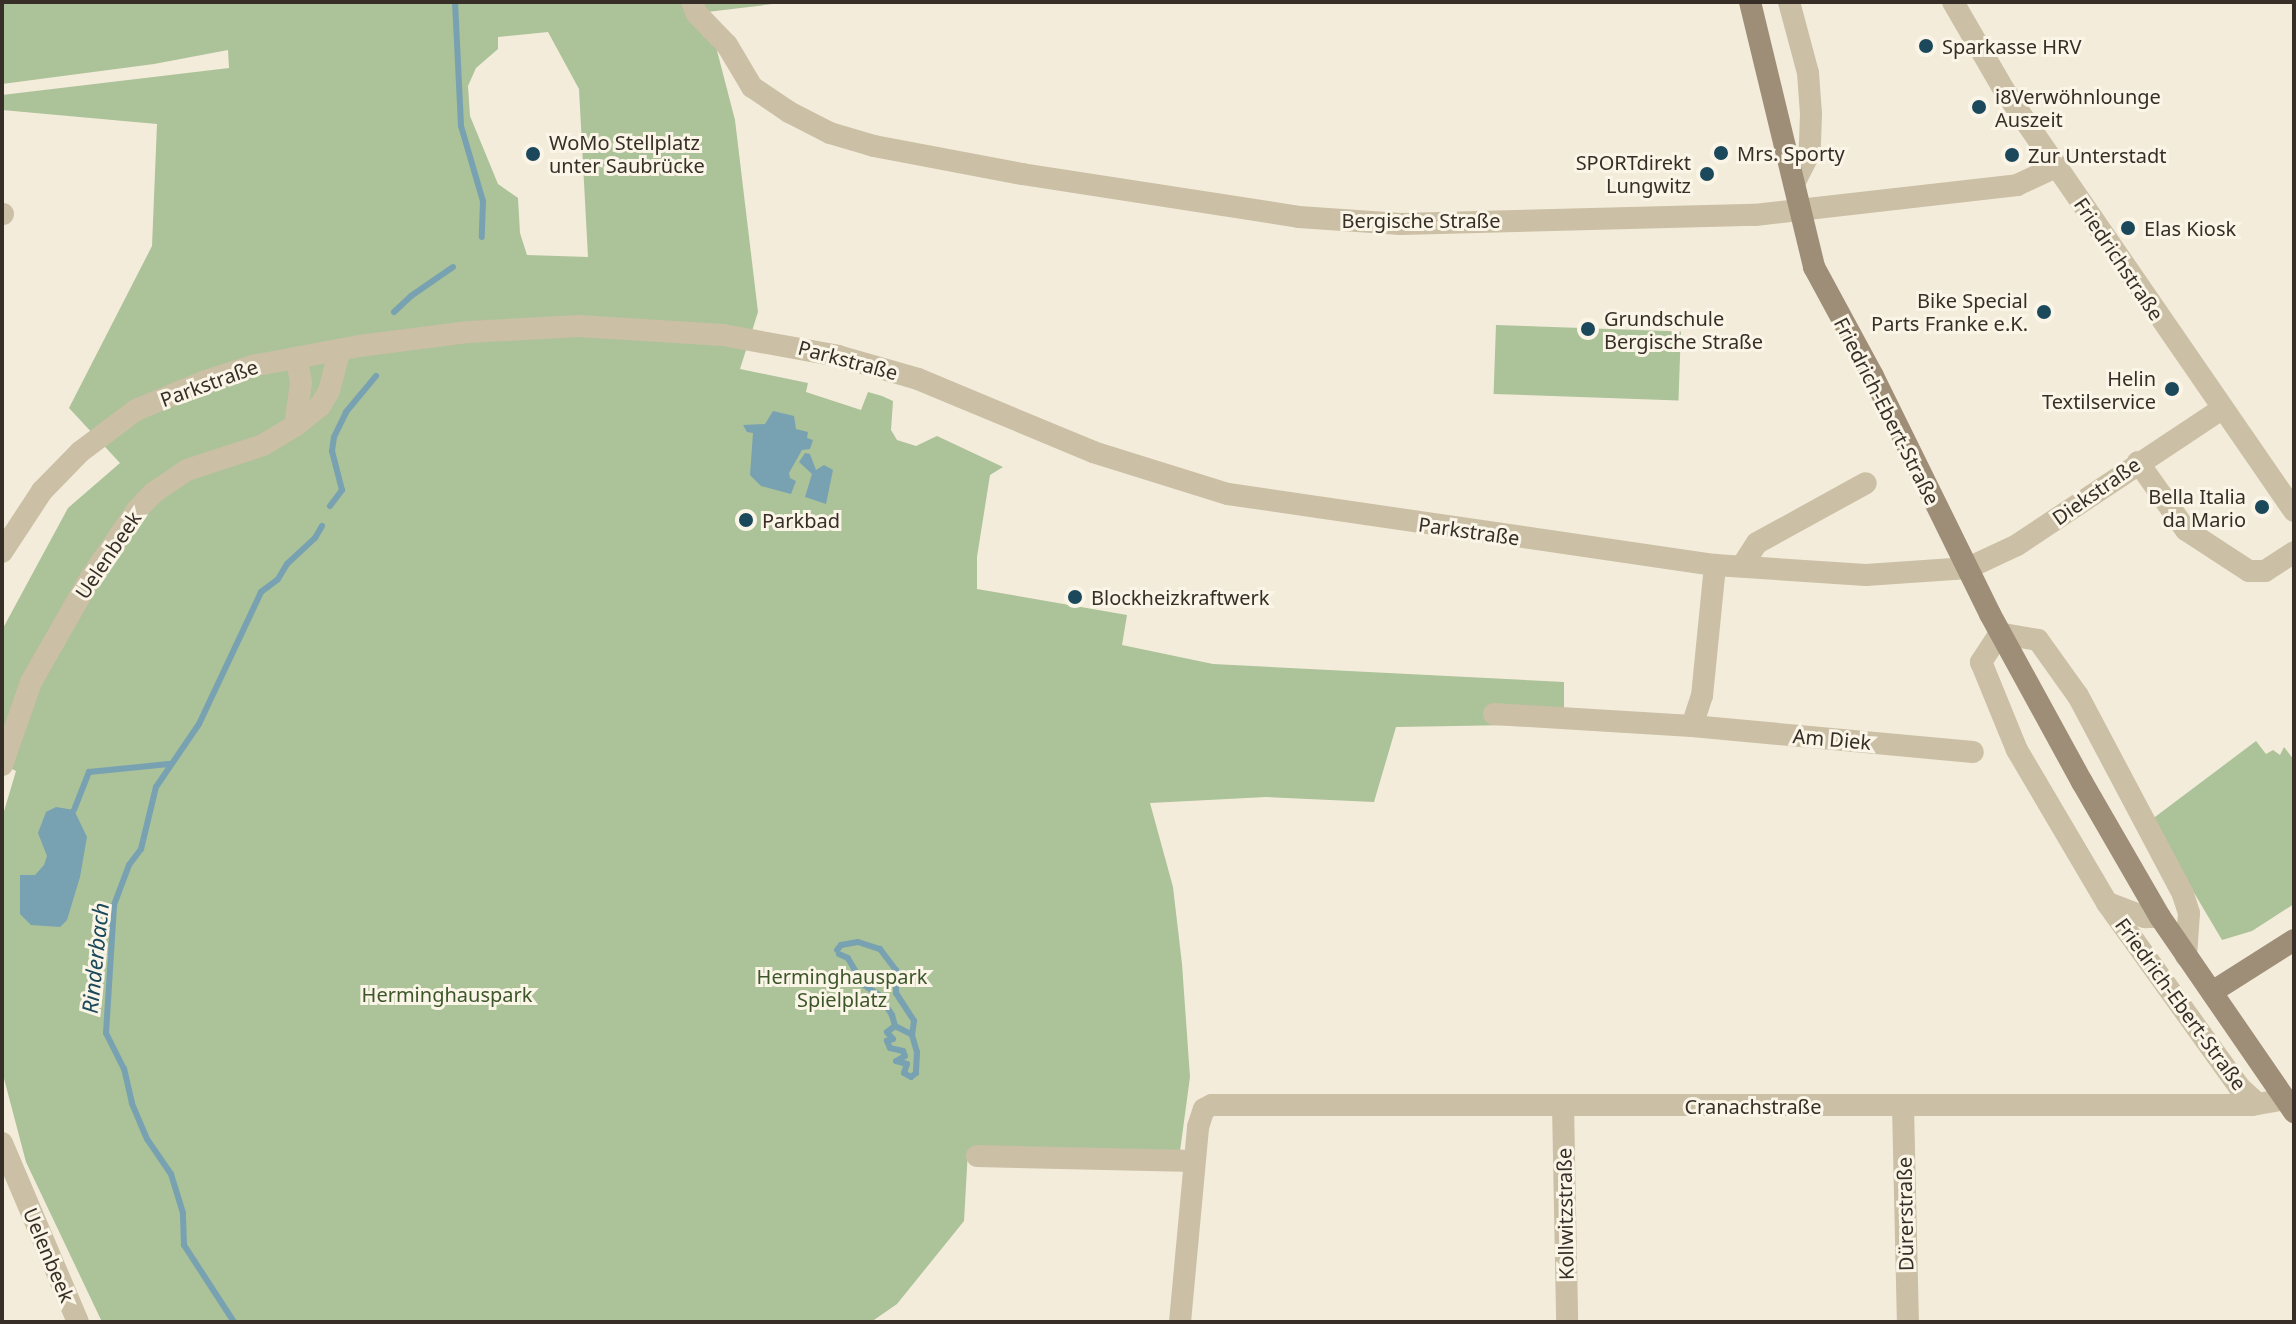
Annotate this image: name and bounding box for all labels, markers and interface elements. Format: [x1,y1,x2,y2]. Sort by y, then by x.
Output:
place label: Sparkasse HRV [1942,34,2082,58]
marker: Sparkasse HRV [1917,37,1935,55]
place label: i8Verwöhnlounge Auszeit [1995,84,2161,131]
marker: i8Verwöhnlounge Auszeit [1970,98,1988,116]
place label: WoMo Stellplatz unter Saubrücke [549,130,705,177]
place label: Mrs. Sporty [1737,141,1845,165]
place label: Zur Unterstadt [2028,143,2167,167]
marker: Mrs. Sporty [1712,144,1730,162]
marker: WoMo Stellplatz unter Saubrücke [524,145,542,163]
marker: Zur Unterstadt [2003,146,2021,164]
place label: SPORTdirekt Lungwitz [1576,150,1691,197]
marker: SPORTdirekt Lungwitz [1698,165,1716,183]
street label: Friedrichstraße [2069,193,2169,325]
street label: Bergische Straße [1342,208,1500,232]
place label: Elas Kiosk [2144,216,2236,240]
marker: Elas Kiosk [2119,219,2137,237]
place label: Bike Special Parts Franke e.K. [1871,288,2028,335]
marker: Bike Special Parts Franke e.K. [2035,303,2053,321]
place label: Grundschule Bergische Straße [1604,306,1763,353]
street label: Friedrich-Ebert-Straße [1829,313,1945,509]
marker: Grundschule Bergische Straße [1579,320,1597,338]
street label: Parkstraße [796,335,900,385]
street label: Parkstraße [157,354,261,412]
place label: Helin Textilservice [2042,366,2156,413]
marker: Helin Textilservice [2163,380,2181,398]
street label: Diekstraße [2048,452,2144,530]
place label: Bella Italia da Mario [2148,484,2246,531]
marker: Bella Italia da Mario [2253,498,2271,516]
street label: Uelenbeek [70,507,146,603]
place label: Parkbad [762,508,840,532]
marker: Parkbad [737,511,755,529]
street label: Parkstraße [1417,512,1521,550]
place label: Blockheizkraftwerk [1091,585,1270,609]
marker: Blockheizkraftwerk [1066,588,1084,606]
street label: Am Diek [1792,724,1872,754]
water label: Rinderbach [76,901,114,1015]
street label: Friedrich-Ebert-Straße [2110,913,2252,1095]
park label: Herminghauspark Spielplatz [757,964,927,1011]
park label: Herminghauspark [362,982,532,1006]
street label: Cranachstraße [1684,1094,1822,1118]
street label: Kollwitzstraße [1552,1148,1578,1280]
street label: Dürerstraße [1892,1157,1918,1271]
street label: Uelenbeek [18,1204,80,1306]

